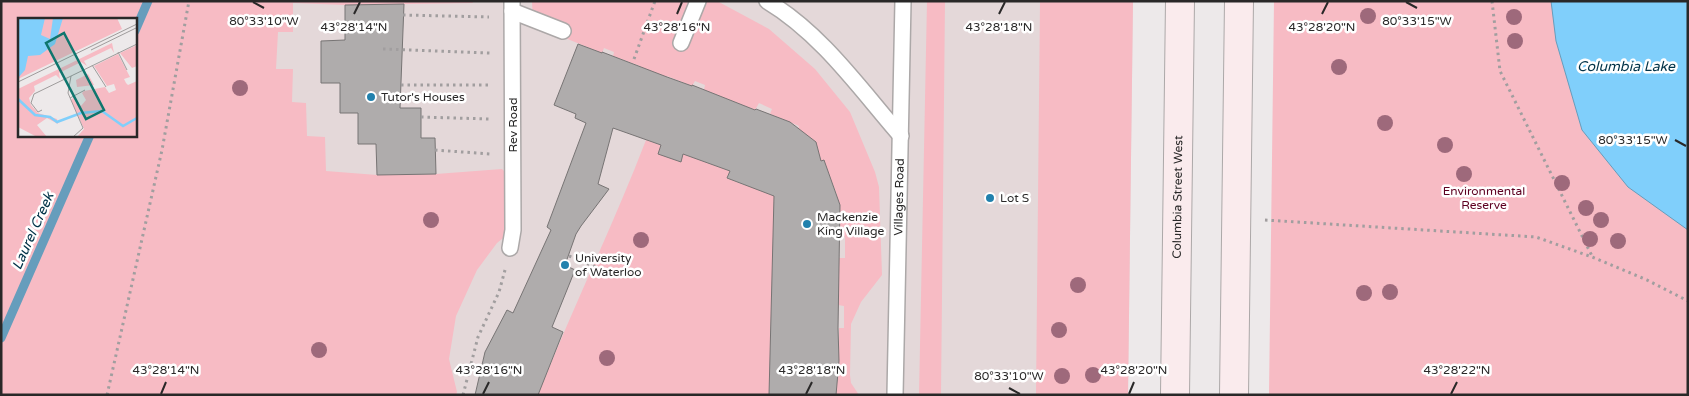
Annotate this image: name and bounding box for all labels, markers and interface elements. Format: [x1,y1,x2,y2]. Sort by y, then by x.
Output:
text: 80°33'10"W [229,14,299,28]
text: 80°33'15"W [1382,14,1452,28]
inset map [18,18,136,136]
text: 43°28'14"N [321,20,388,34]
text: 43°28'16"N [644,20,711,34]
text: 43°28'18"N [966,20,1033,34]
text: 43°28'20"N [1289,20,1356,34]
water label: Columbia Lake [1577,58,1676,75]
place label: Tutor's Houses [381,90,465,104]
marker: Tutor's Houses [365,91,377,103]
street label: Rev Road [506,98,520,152]
text: 80°33'15"W [1598,133,1668,147]
street label: Columbia Street West [1170,135,1185,259]
street label: Villages Road [891,158,907,236]
park label: Environmental Reserve [1443,184,1525,212]
water label: Laurel Creek [8,188,58,272]
place label: Lot S [1000,191,1029,205]
marker: Lot S [984,192,996,204]
place label: Mackenzie King Village [817,210,885,238]
marker: Mackenzie King Village [801,218,813,230]
place label: University of Waterloo [575,251,642,279]
marker: University of Waterloo [559,259,571,271]
text: 43°28'14"N [133,363,200,377]
text: 43°28'16"N [456,363,523,377]
text: 43°28'18"N [779,363,846,377]
text: 43°28'20"N [1101,363,1168,377]
text: 43°28'22"N [1424,363,1491,377]
text: 80°33'10"W [974,369,1044,383]

